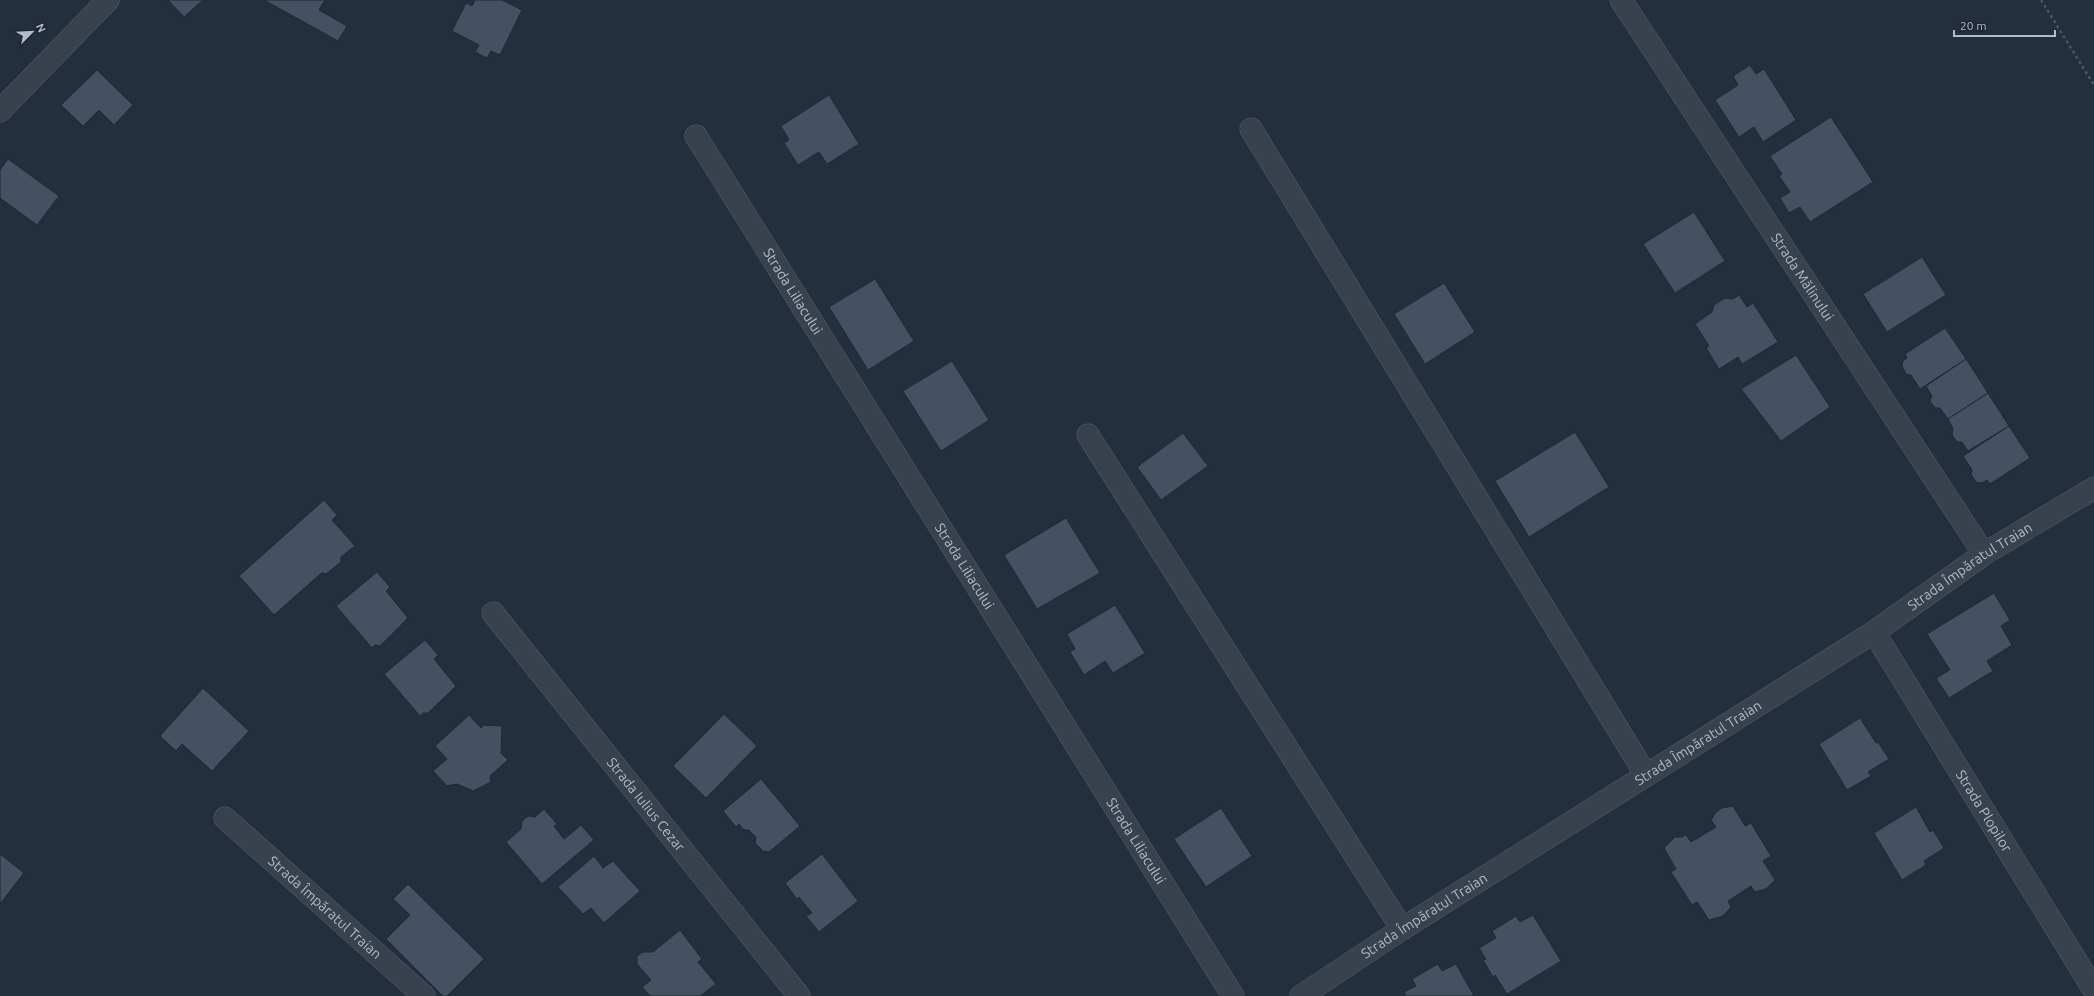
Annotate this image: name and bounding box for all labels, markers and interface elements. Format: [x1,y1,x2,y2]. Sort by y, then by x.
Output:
north arrow [12,12,52,52]
scale bar [1954,12,2055,38]
text: 20 m [1960,19,1987,32]
text: N [34,22,48,34]
street label: Strada Mălinului [1768,230,1837,324]
street label: Strada Liliacului [760,245,826,337]
street label: Strada Împăratul Traian [1904,519,2035,614]
street label: Strada Liliacului [932,520,997,612]
street label: Strada Împăratul Traian [1632,697,1764,788]
street label: Strada Iulius Cezar [604,754,689,855]
street label: Strada Plopilor [1953,767,2015,855]
street label: Strada Liliacului [1103,795,1169,887]
street label: Strada Împăratul Traian [265,853,385,962]
street label: Strada Împăratul Traian [1358,870,1490,962]

